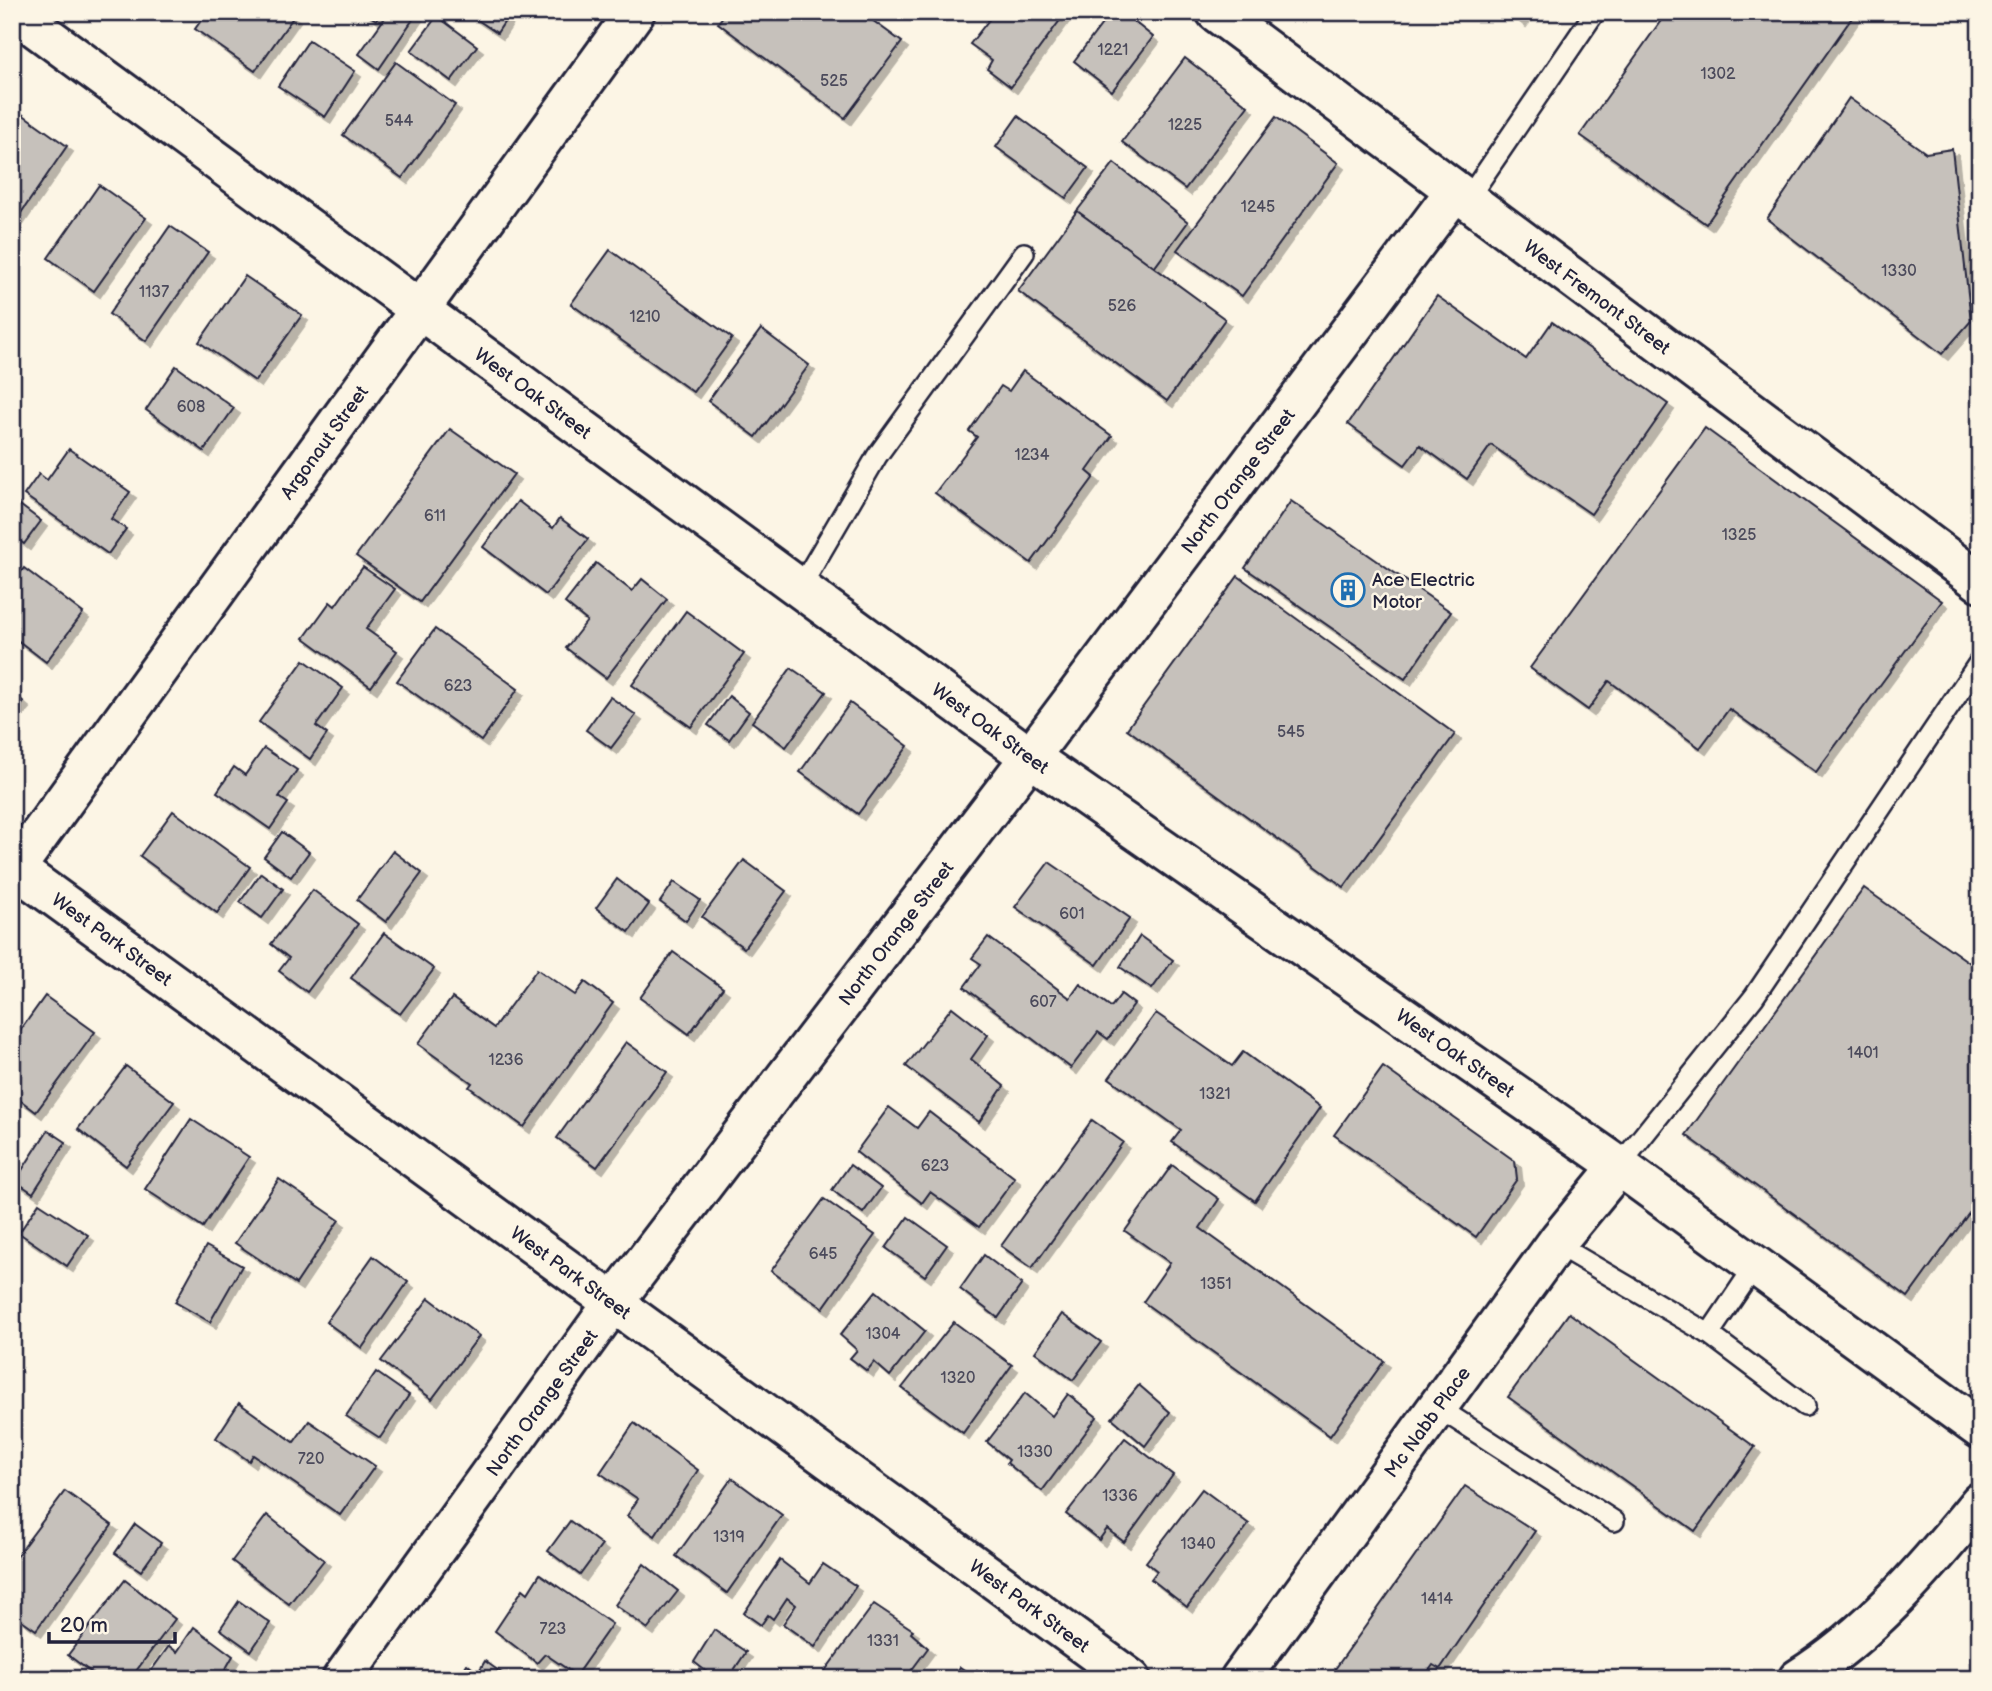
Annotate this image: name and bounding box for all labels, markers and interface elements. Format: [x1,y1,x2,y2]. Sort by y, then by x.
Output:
house number: 1221 [1097,41,1129,60]
house number: 1302 [1701,65,1736,84]
house number: 525 [820,72,848,91]
house number: 544 [385,112,414,131]
house number: 1225 [1168,116,1202,135]
house number: 1245 [1241,198,1275,217]
street label: West Fremont Street [1519,236,1675,360]
house number: 1330 [1881,262,1917,281]
house number: 1137 [139,283,169,302]
house number: 526 [1108,297,1136,316]
house number: 1210 [630,308,661,327]
street label: West Oak Street [470,344,596,445]
street label: Argonaut Street [276,381,374,504]
house number: 608 [177,398,205,417]
street label: North Orange Street [1177,404,1301,559]
house number: 1234 [1015,446,1050,465]
house number: 611 [424,507,446,526]
house number: 1325 [1722,526,1756,545]
place label: Ace Electric Motor [1372,569,1475,614]
building icon: Ace Electric Motor [1329,571,1367,609]
house number: 623 [444,677,473,696]
street label: West Oak Street [927,679,1053,780]
house number: 545 [1277,723,1305,742]
street label: North Orange Street [834,857,959,1011]
street label: West Park Street [47,889,176,992]
house number: 601 [1059,905,1085,924]
house number: 607 [1029,993,1057,1012]
street label: West Oak Street [1391,1005,1519,1103]
house number: 1401 [1847,1044,1879,1063]
house number: 1236 [489,1051,524,1070]
house number: 1321 [1199,1085,1231,1104]
house number: 623 [921,1157,950,1176]
street label: West Park Street [506,1222,635,1325]
house number: 645 [809,1245,837,1264]
house number: 1351 [1200,1275,1232,1294]
street label: North Orange Street [482,1325,603,1481]
house number: 1304 [865,1325,901,1344]
street label: Mc Nabb Place [1380,1363,1476,1482]
house number: 1320 [941,1369,975,1388]
house number: 1330 [1017,1443,1053,1462]
house number: 720 [298,1450,324,1469]
house number: 1336 [1102,1487,1138,1506]
house number: 1319 [713,1528,745,1547]
house number: 1340 [1180,1535,1216,1554]
street label: West Park Street [964,1555,1094,1658]
house number: 1414 [1421,1590,1453,1609]
scale bar [49,1600,175,1644]
text: 20 m [60,1613,108,1638]
house number: 723 [540,1620,567,1639]
house number: 1331 [867,1632,899,1651]

